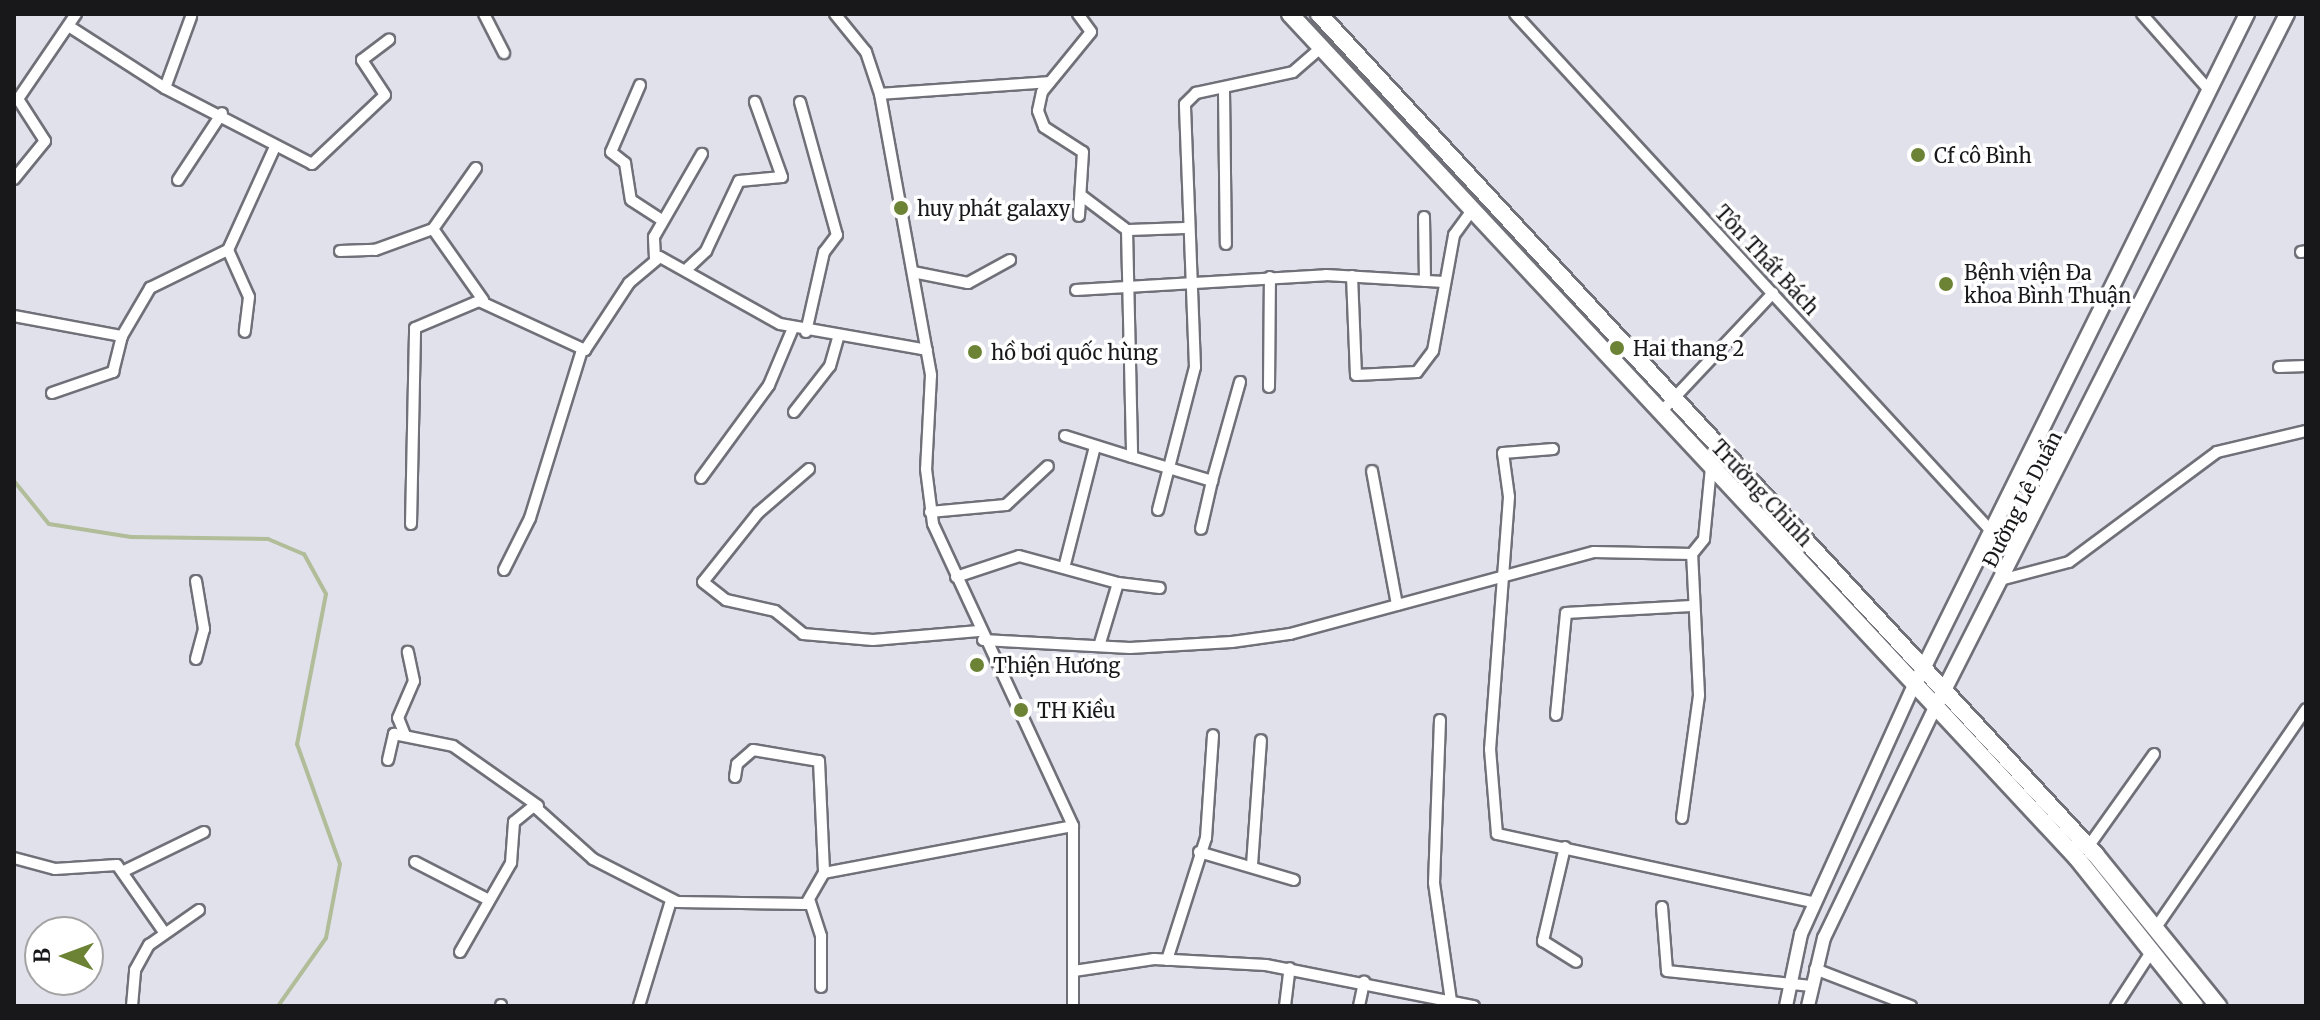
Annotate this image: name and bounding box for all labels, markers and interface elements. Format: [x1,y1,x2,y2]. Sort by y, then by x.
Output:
place label: Cf cô Bình [1934,143,2032,167]
marker: Cf cô Bình [1909,146,1927,164]
place label: huy phát galaxy [917,196,1070,220]
marker: huy phát galaxy [892,199,910,217]
street label: Tôn Thất Bách [1710,200,1824,320]
place label: Bệnh viện Đa khoa Bình Thuận [1964,260,2131,307]
marker: Bệnh viện Đa khoa Bình Thuận [1935,273,1957,295]
place label: Hai thang 2 [1633,336,1744,360]
marker: Hai thang 2 [1608,339,1626,357]
place label: hồ bơi quốc hùng [991,340,1158,364]
marker: hồ bơi quốc hùng [966,343,984,361]
street label: Đường Lê Duẩn [1977,427,2067,571]
street label: Trường Chinh [1707,435,1817,551]
place label: Thiện Hương [993,653,1120,677]
marker: Thiện Hương [968,656,986,674]
place label: TH Kiều [1037,698,1116,722]
marker: TH Kiều [1012,701,1030,719]
north arrow [24,916,104,996]
text: B [28,948,56,964]

